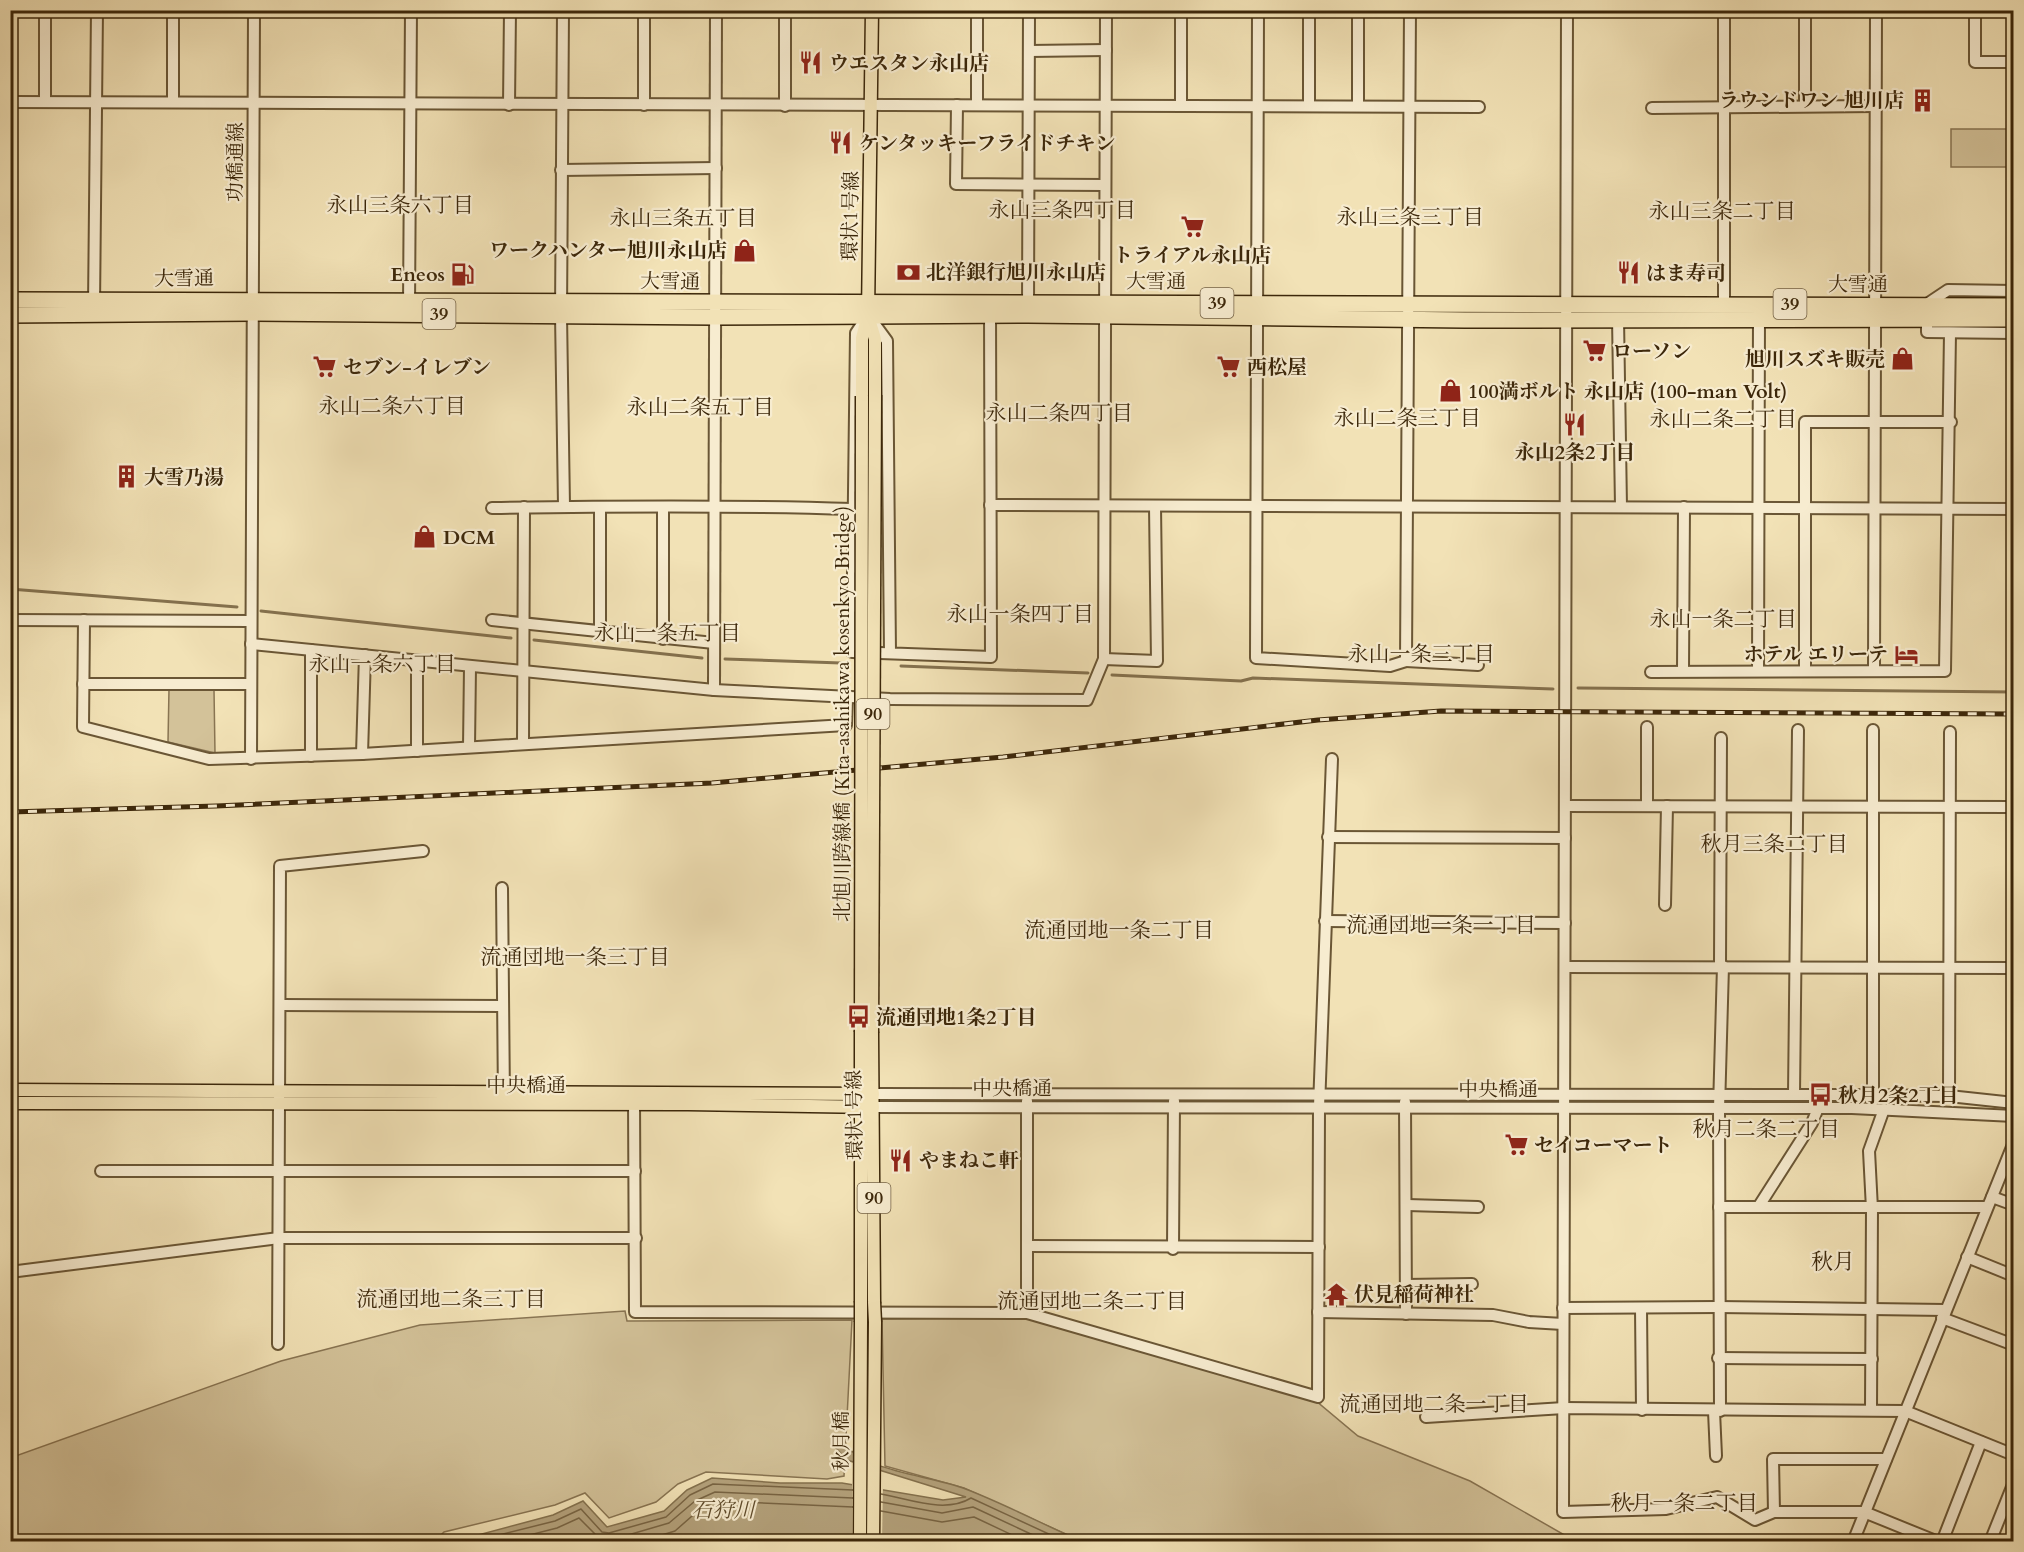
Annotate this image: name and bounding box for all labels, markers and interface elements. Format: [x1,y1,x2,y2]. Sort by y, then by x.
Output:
restaurant icon: ウエスタン永山店 [798,50,824,76]
place label: ウエスタン永山店 [829,50,989,77]
place label: ラウンドワン 旭川店 [1719,87,1904,114]
building icon: ラウンドワン 旭川店 [1909,87,1935,113]
street label: 功橋通線 [222,122,249,202]
restaurant icon: ケンタッキーフライドチキン [828,130,854,156]
place label: ケンタッキーフライドチキン [859,130,1115,157]
street label: 環状1号線 [836,171,865,261]
district label: 永山三条六丁目 [327,191,474,220]
district label: 永山三条四丁目 [989,196,1136,225]
district label: 永山三条二丁目 [1649,197,1796,226]
district label: 永山三条三丁目 [1337,203,1484,232]
district label: 永山三条五丁目 [610,204,757,233]
supermarket icon: トライアル永山店 [1179,214,1205,240]
place label: ワークハンター旭川永山店 [489,237,727,264]
shop icon: ワークハンター旭川永山店 [732,237,758,263]
place label: トライアル永山店 [1113,242,1271,269]
bank icon: 北洋銀行旭川永山店 [895,259,921,285]
place label: 北洋銀行旭川永山店 [926,259,1106,286]
restaurant icon: はま寿司 [1615,260,1641,286]
place label: はま寿司 [1646,260,1726,287]
place label: Eneos [390,261,445,288]
fuel station icon: Eneos [450,261,476,287]
street label: 大雪通 [154,264,214,293]
street label: 大雪通 [640,267,700,296]
street label: 大雪通 [1126,268,1186,295]
street label: 大雪通 [1828,271,1888,298]
road number: 39 [1200,288,1234,318]
road number: 39 [1774,289,1806,319]
road number: 39 [422,299,456,329]
supermarket icon: ローソン [1581,338,1607,364]
place label: ローソン [1612,338,1691,365]
place label: 旭川スズキ販売 [1745,346,1885,373]
shop icon: 旭川スズキ販売 [1890,346,1916,372]
supermarket icon: セブン-イレブン [312,354,338,380]
place label: セブン-イレブン [343,354,491,381]
supermarket icon: 西松屋 [1216,354,1242,380]
place label: 西松屋 [1247,354,1307,381]
shop icon: 100満ボルト 永山店 (100-man Volt) [1437,378,1463,404]
place label: 100満ボルト 永山店 (100-man Volt) [1468,378,1787,405]
district label: 永山二条六丁目 [319,392,466,421]
district label: 永山二条五丁目 [627,393,774,422]
district label: 永山二条四丁目 [986,399,1133,428]
district label: 永山二条三丁目 [1334,404,1481,433]
district label: 永山二条二丁目 [1650,405,1797,434]
restaurant icon: 永山2条2丁目 [1562,411,1588,437]
place label: 永山2条2丁目 [1515,439,1635,466]
building icon: 大雪乃湯 [113,464,139,490]
place label: 大雪乃湯 [144,464,224,491]
street label: 北旭川跨線橋 (Kita-asahikawa kosenkyo Bridge) [829,506,856,922]
shop icon: DCM [412,524,438,550]
place label: DCM [443,524,495,551]
district label: 永山一条四丁目 [947,600,1094,629]
district label: 永山一条二丁目 [1650,605,1797,634]
district label: 永山一条五丁目 [594,619,741,648]
district label: 永山一条三丁目 [1348,640,1495,669]
place label: ホテル エリーテ [1744,641,1888,668]
hotel icon: ホテル エリーテ [1893,641,1919,667]
district label: 永山一条六丁目 [309,650,456,679]
road number: 90 [856,699,890,729]
district label: 秋月三条二丁目 [1701,830,1848,859]
district label: 流通団地一条一丁目 [1347,911,1536,940]
district label: 流通団地一条二丁目 [1025,916,1214,945]
district label: 流通団地一条三丁目 [481,943,670,972]
bus stop icon: 流通団地1条2丁目 [845,1004,871,1030]
place label: 流通団地1条2丁目 [876,1004,1037,1031]
street label: 環状1号線 [840,1070,869,1160]
street label: 中央橋通 [486,1072,566,1099]
street label: 中央橋通 [972,1075,1052,1102]
street label: 中央橋通 [1458,1076,1538,1103]
bus stop icon: 秋月2条2丁目 [1807,1082,1833,1108]
place label: 秋月2条2丁目 [1838,1082,1959,1109]
district label: 秋月二条二丁目 [1693,1115,1840,1144]
supermarket icon: セイコーマート [1503,1132,1529,1158]
place label: セイコーマート [1534,1132,1673,1159]
restaurant icon: やまねこ軒 [888,1147,914,1173]
place label: やまねこ軒 [919,1147,1019,1174]
road number: 90 [858,1183,890,1213]
district label: 秋月 [1811,1247,1855,1277]
temple icon: 伏見稲荷神社 [1323,1281,1349,1307]
place label: 伏見稲荷神社 [1354,1281,1474,1308]
district label: 流通団地二条三丁目 [357,1285,546,1314]
district label: 流通団地二条二丁目 [998,1287,1187,1316]
district label: 流通団地二条一丁目 [1340,1390,1529,1419]
street label: 秋月橋 [828,1411,855,1471]
district label: 秋月一条二丁目 [1611,1489,1758,1518]
water label: 石狩川 [692,1496,756,1525]

